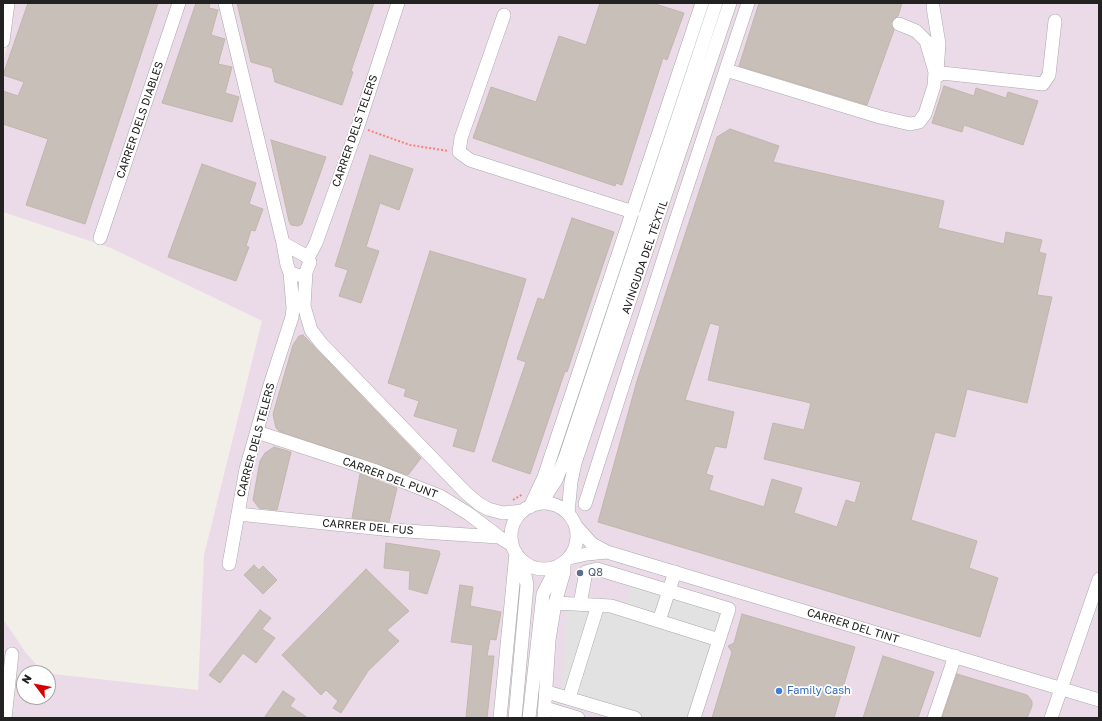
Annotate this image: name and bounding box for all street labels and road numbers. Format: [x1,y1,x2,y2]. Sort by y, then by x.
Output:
street label: CARRER DELS DIABLES [114,60,166,180]
street label: CARRER DELS TELERS [330,73,380,189]
street label: AVINGUDA DEL TÈXTIL [619,198,671,316]
street label: CARRER DELS TELERS [234,381,278,499]
street label: CARRER DEL PUNT [341,455,439,501]
street label: CARRER DEL FUS [322,516,414,538]
street label: CARRER DEL TINT [805,606,901,646]

